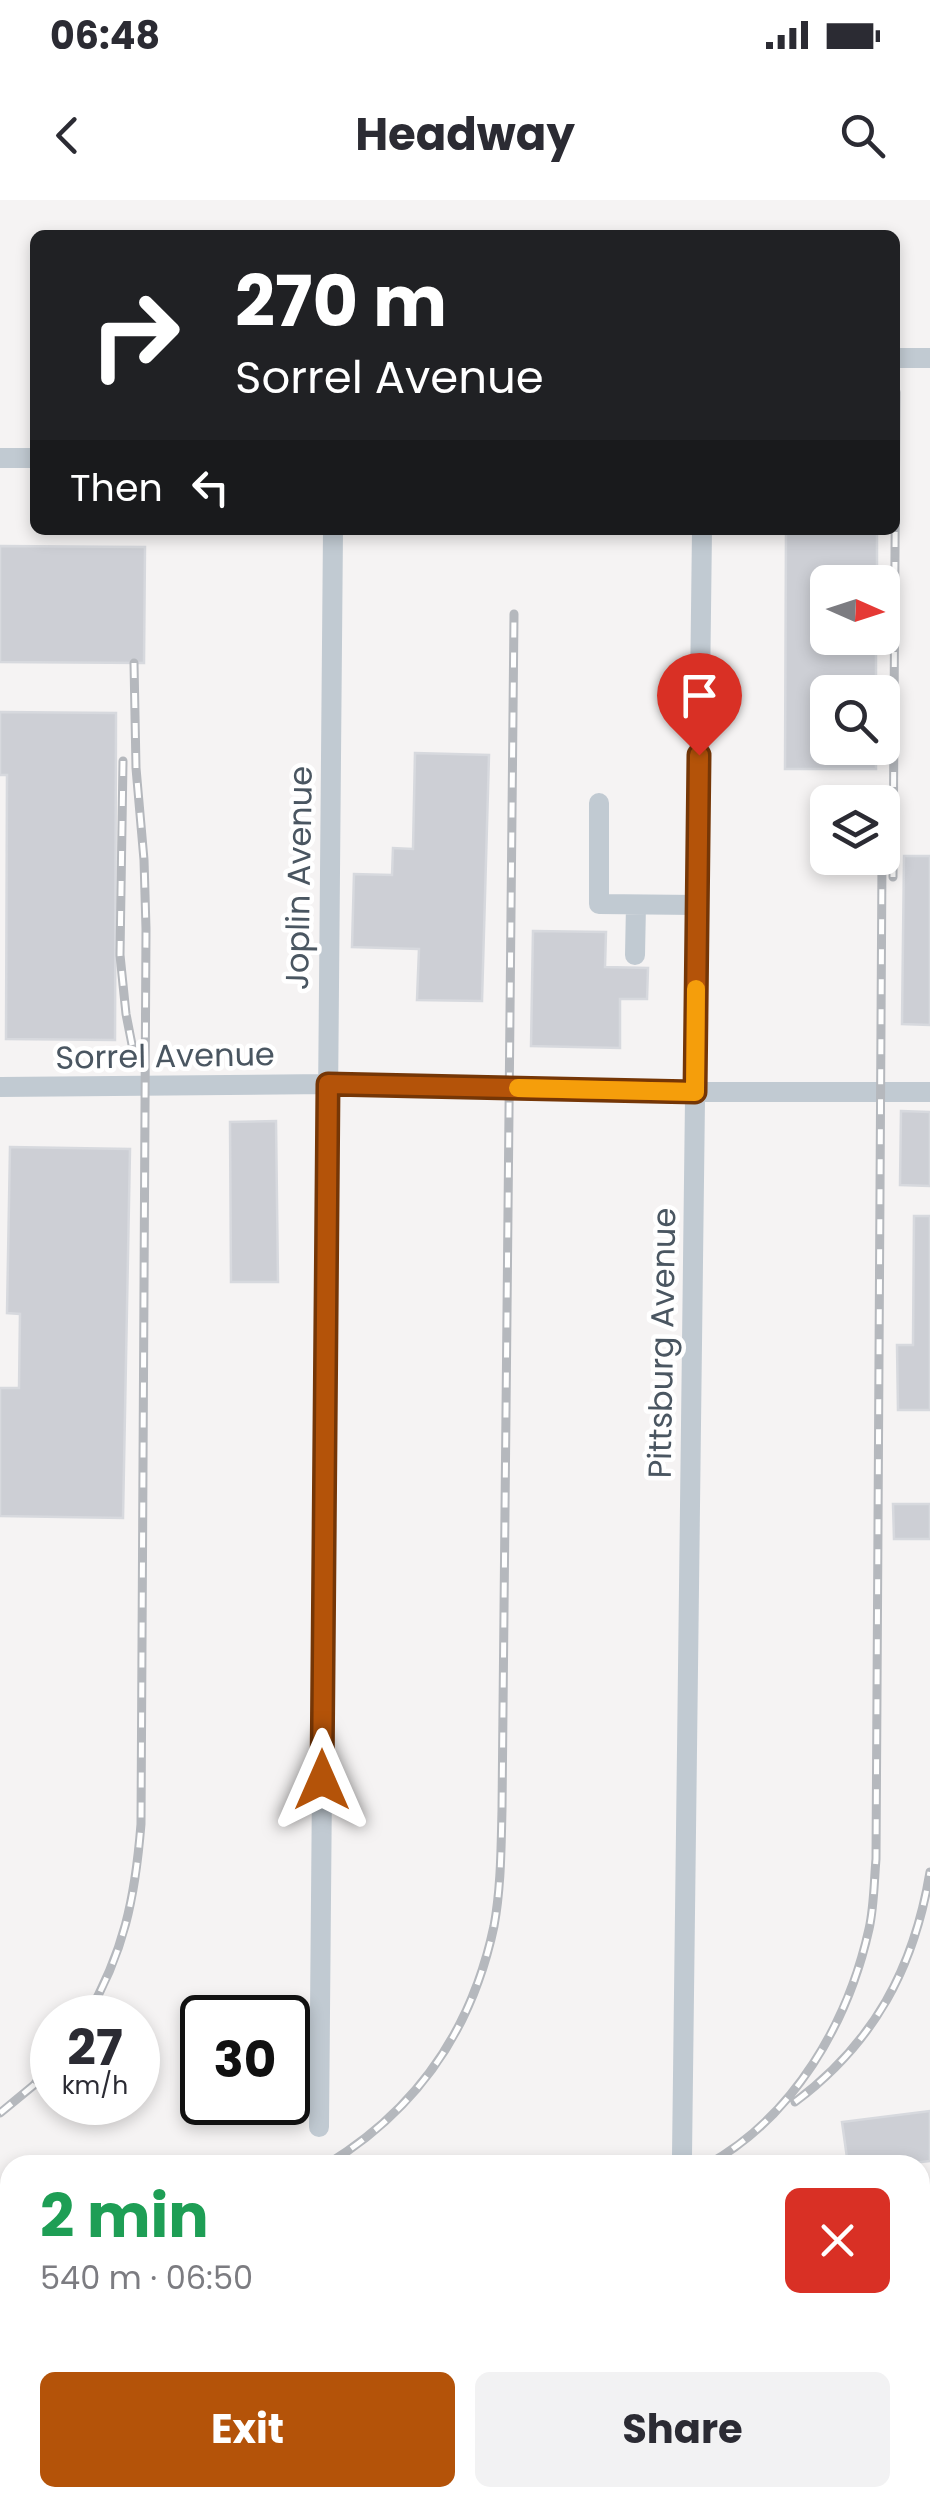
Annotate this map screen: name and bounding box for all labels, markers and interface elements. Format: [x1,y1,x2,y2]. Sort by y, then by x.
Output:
text: 06:48 [50,9,160,62]
text: Headway [355,103,575,166]
icon: back [40,108,95,163]
icon: search [835,108,890,163]
text: 270 m [235,252,447,351]
icon: right [70,270,200,400]
text: Sorrel Avenue [235,346,544,409]
icon: left [183,460,238,515]
text: Then [70,461,163,514]
north arrow [810,565,900,655]
map controls [810,565,900,875]
pin [657,653,742,756]
icon: arrive [672,668,727,723]
button: search [810,675,900,765]
street label: Joplin Avenue [274,766,323,990]
button: layers [810,785,900,875]
street label: Sorrel Avenue [55,1031,275,1080]
street label: Pittsburg Avenue [637,1207,686,1479]
position arrow [270,1728,374,1832]
speed limit sign: 30 [180,1995,310,2125]
text: 27 [67,2012,123,2083]
text: km/h [62,2068,128,2103]
text: 2 min [40,2174,209,2258]
button: close [785,2188,890,2293]
text: 540 m · 06:50 [40,2255,253,2300]
button: Exit [40,2372,455,2487]
button: Share [475,2372,890,2487]

